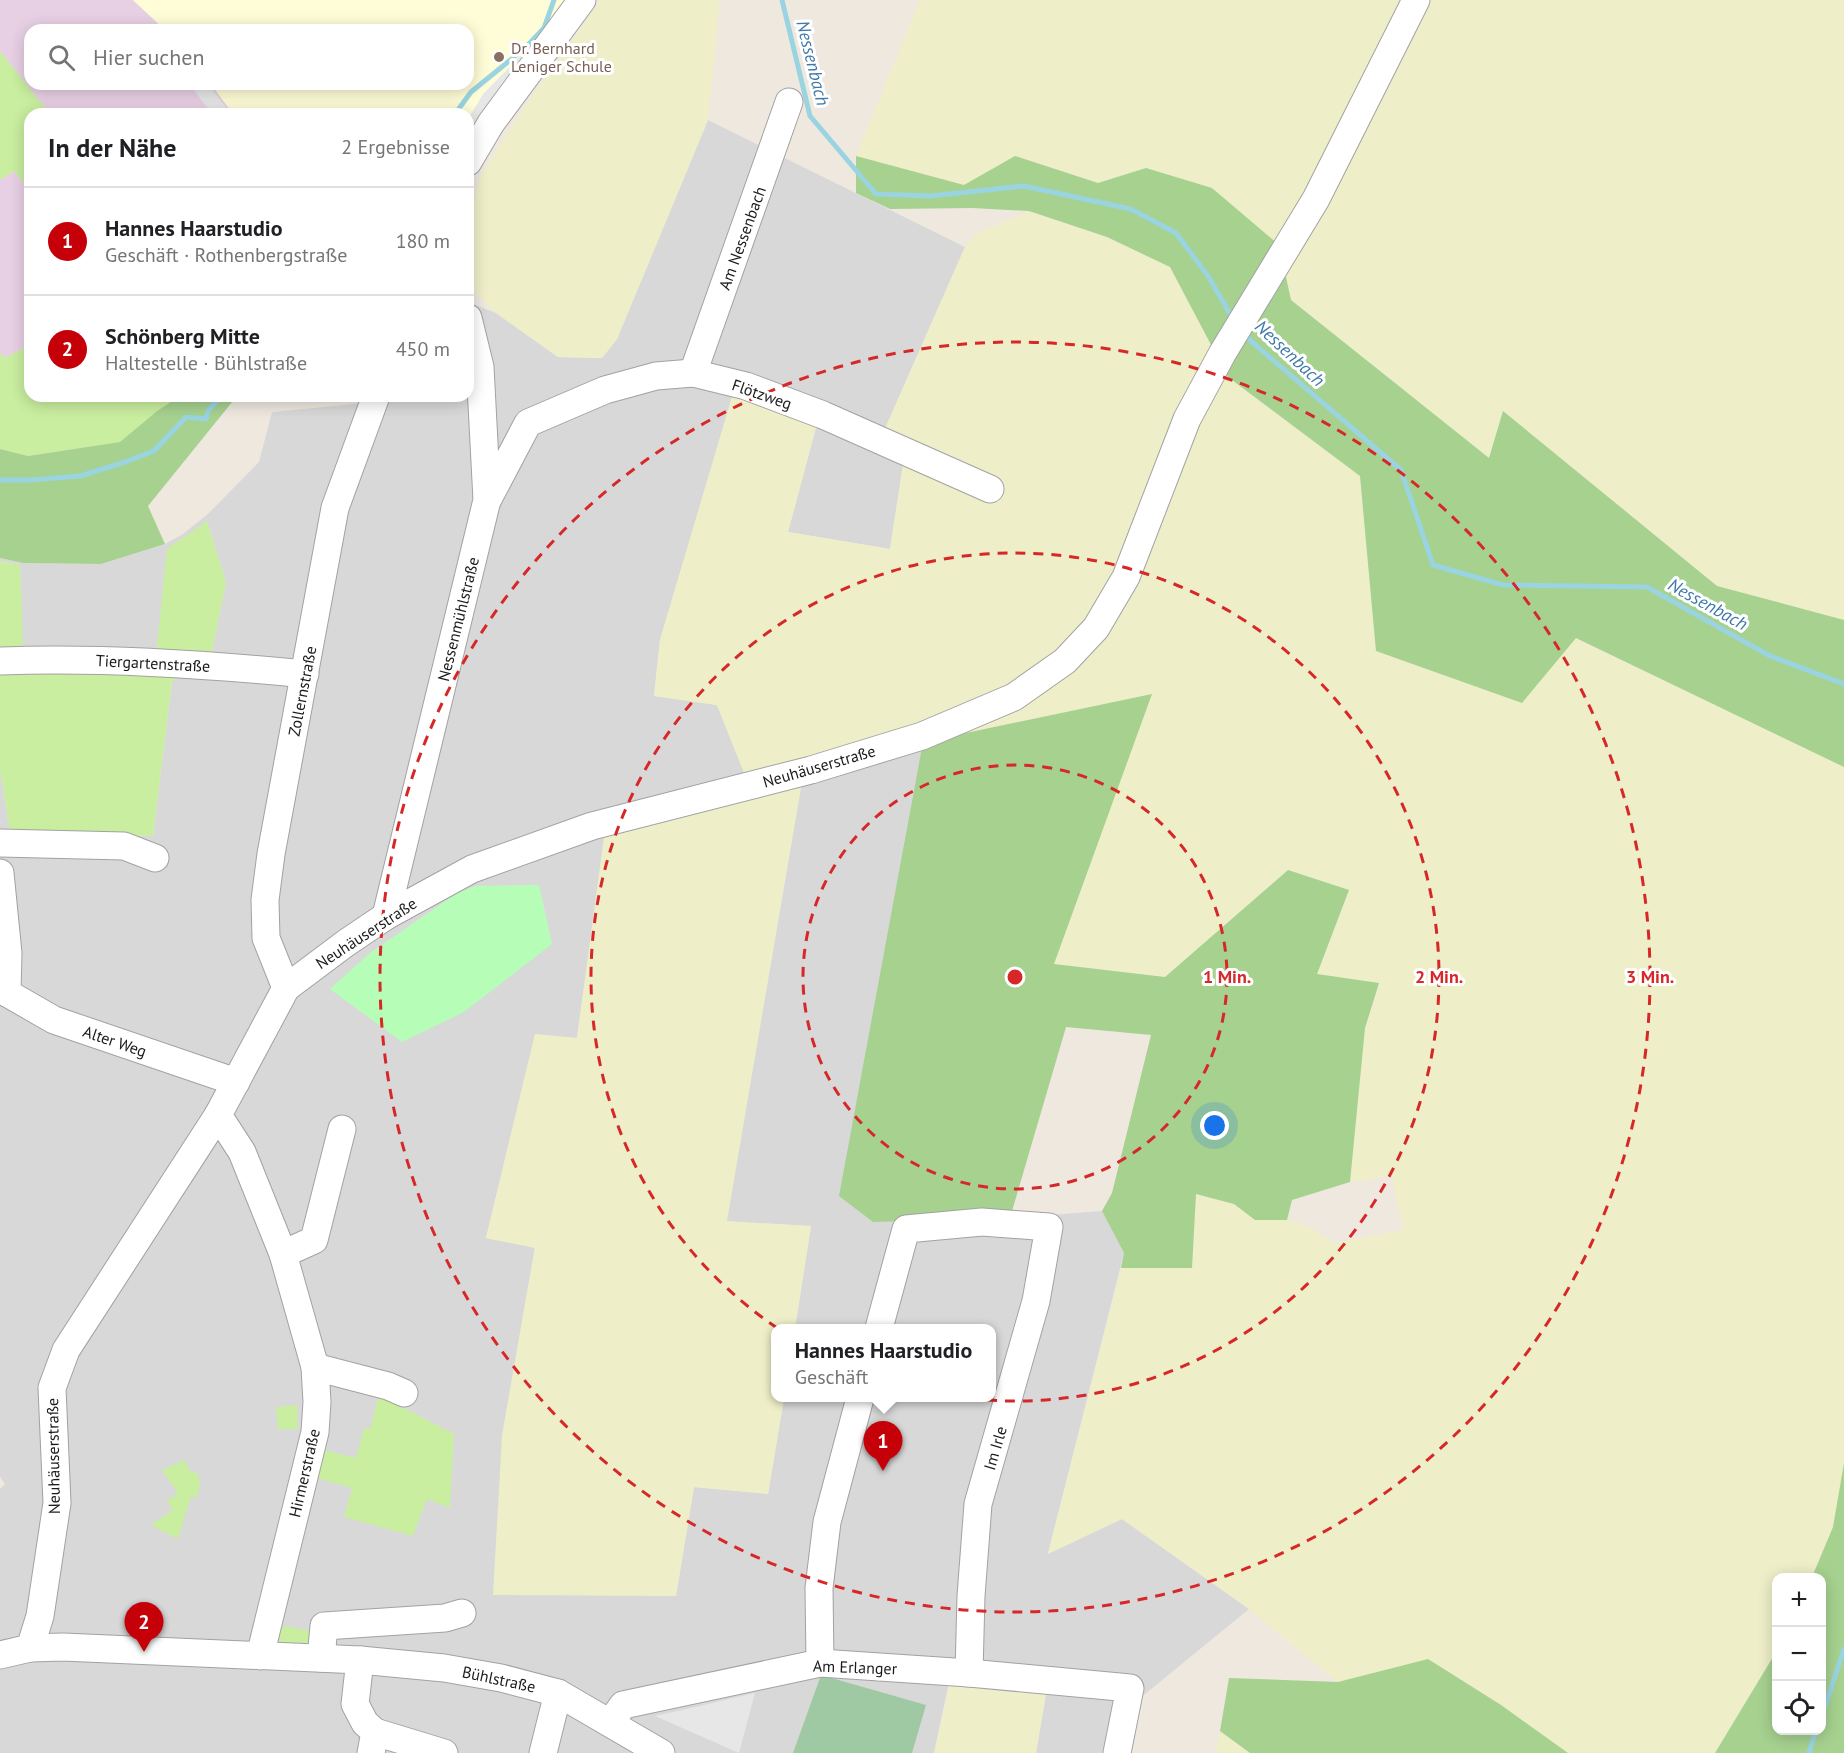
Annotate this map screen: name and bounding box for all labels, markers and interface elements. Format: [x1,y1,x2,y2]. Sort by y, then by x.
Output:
water label: Nessenbach [791,18,835,108]
search box [24,24,474,90]
place label: Dr. Bernhard Leniger Schule [511,38,612,76]
icon: search [45,41,78,74]
text: Hier suchen [93,43,205,71]
marker: Dr. Bernhard Leniger Schule [492,50,506,64]
text: In der Nähe [48,131,176,164]
text: 2 Ergebnisse [341,134,450,160]
street label: Am Nessenbach [714,184,770,292]
text: Hannes Haarstudio [105,214,283,242]
text: 1 [62,228,73,254]
text: 180 m [396,228,450,254]
text: Geschäft · Rothenbergstraße [105,242,347,268]
water label: Nessenbach [1250,315,1330,391]
text: Schönberg Mitte [105,322,260,350]
text: 2 [62,336,73,362]
text: 450 m [396,336,450,362]
text: Haltestelle · Bühlstraße [105,350,307,376]
street label: Flötzweg [729,374,795,414]
street label: Nessenmühlstraße [433,555,483,683]
water label: Nessenbach [1664,573,1752,635]
street label: Zollernstraße [283,644,321,738]
street label: Tiergartenstraße [95,650,211,676]
street label: Neuhäuserstraße [760,740,878,792]
street label: Neuhäuserstraße [312,893,420,973]
text: 1 Min. [1203,965,1251,988]
text: 2 Min. [1415,965,1463,988]
text: 3 Min. [1626,965,1674,988]
centre of rings [1005,967,1025,987]
street label: Alter Weg [81,1021,149,1061]
your location [1200,1111,1229,1140]
popup [771,1324,996,1402]
text: Hannes Haarstudio [795,1336,972,1364]
text: Geschäft [795,1364,868,1390]
street label: Neuhäuserstraße [42,1398,64,1514]
pin: 1 [864,1422,902,1471]
street label: Im Irle [979,1424,1011,1472]
street label: Hirmerstraße [284,1427,324,1519]
map controls [1772,1573,1826,1735]
button: + [1772,1573,1826,1627]
pin: 2 [124,1602,164,1652]
button: − [1772,1627,1826,1681]
street label: Am Erlanger [813,1656,898,1678]
street label: Bühlstraße [460,1661,538,1697]
button: locate [1772,1681,1826,1735]

